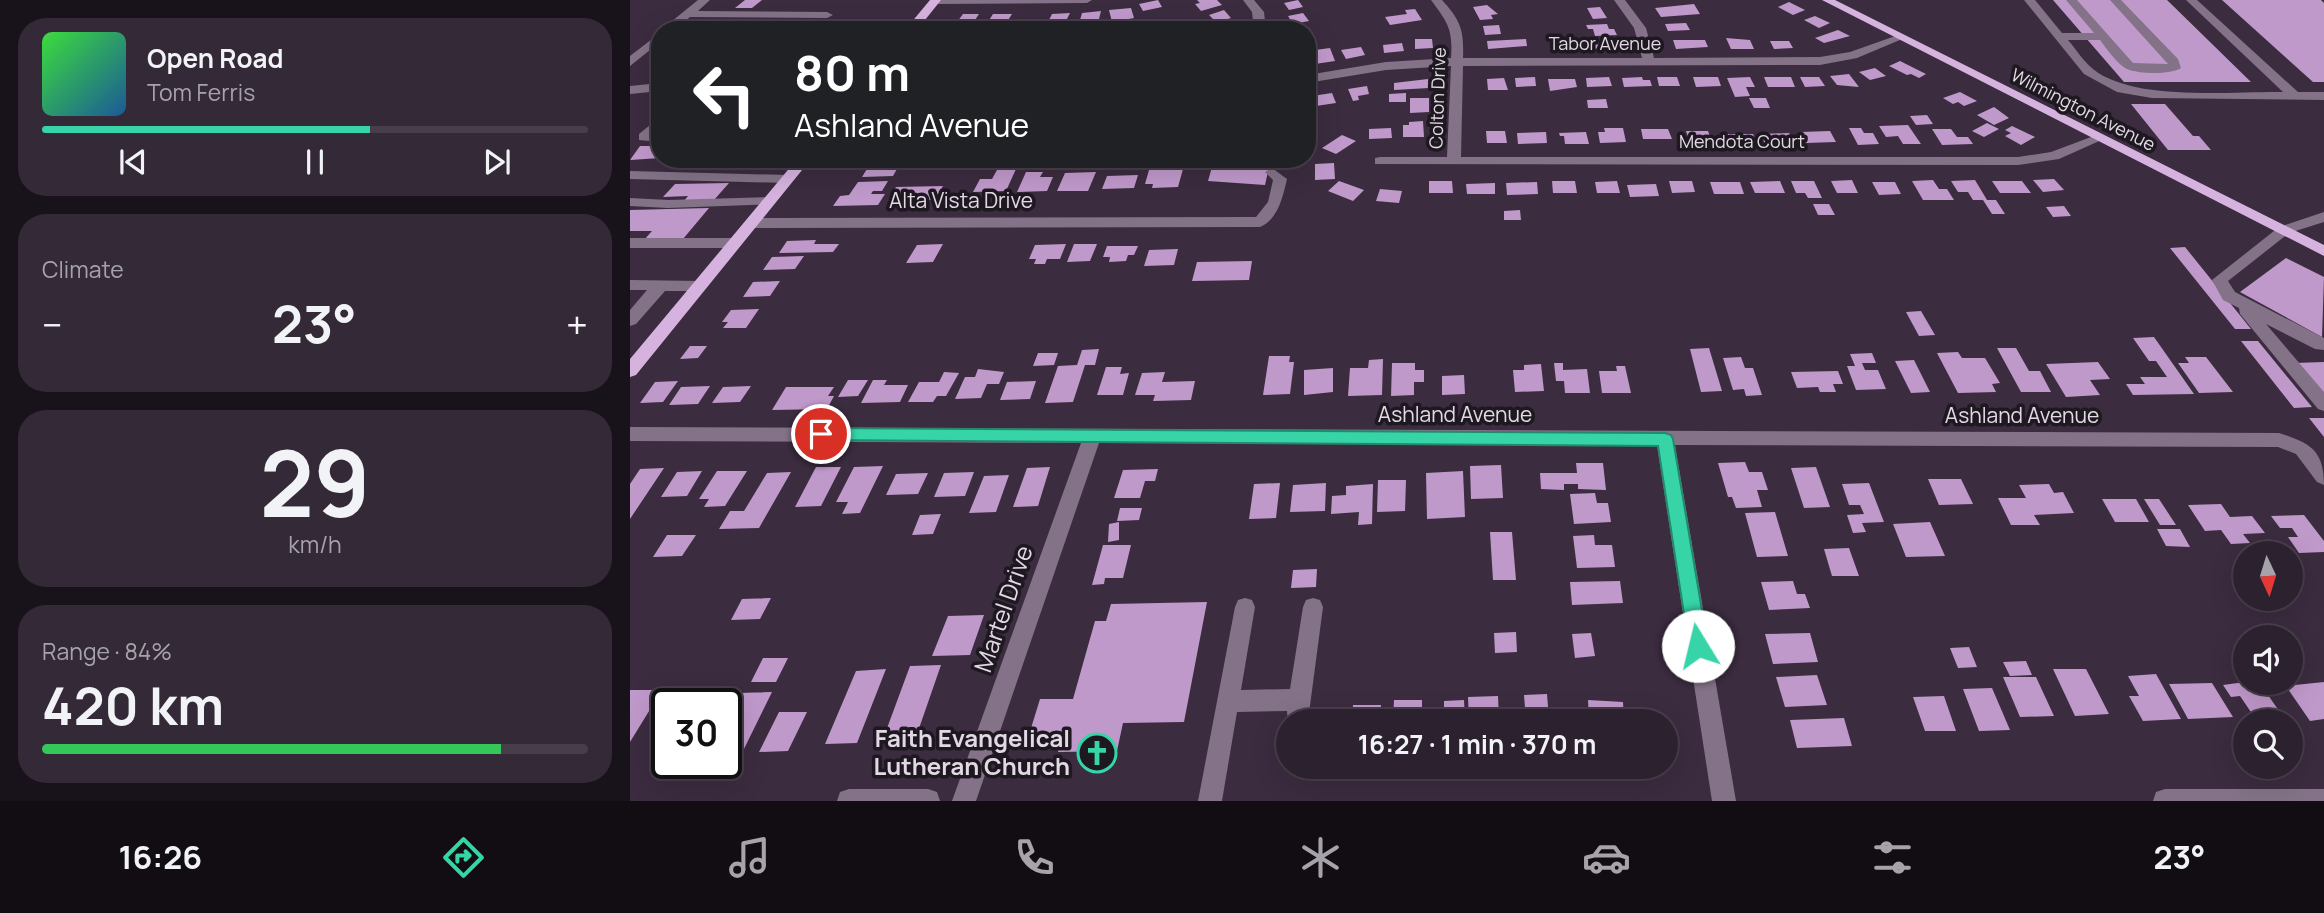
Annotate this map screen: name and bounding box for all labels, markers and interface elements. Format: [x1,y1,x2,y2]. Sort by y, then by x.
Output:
street label: Tabor Avenue [1549,31,1661,55]
text: 80 m [794,39,910,106]
text: Open Road [147,40,283,76]
street label: Colton Drive [1423,47,1451,149]
icon: left [679,49,770,140]
street label: Wilmington Avenue [2007,62,2160,156]
text: Tom Ferris [147,76,255,108]
text: Ashland Avenue [794,103,1029,147]
street label: Mendota Court [1679,129,1805,153]
icon: previous [114,143,152,181]
icon: pause [296,143,334,181]
icon: next [478,143,516,181]
street label: Alta Vista Drive [889,186,1033,214]
text: Climate [42,253,124,285]
text: 23° [272,288,357,359]
text: − [42,298,63,350]
text: + [566,298,588,350]
street label: Ashland Avenue [1378,400,1532,428]
street label: Ashland Avenue [1945,401,2099,429]
pin [791,404,851,464]
icon: arrive [802,415,840,453]
text: 29 [260,420,370,544]
text: km/h [288,528,342,560]
street label: Martel Drive [966,541,1040,676]
north arrow [2233,541,2303,611]
map controls [2233,541,2303,779]
position arrow [1661,609,1735,683]
button: sound [2233,625,2303,695]
text: Range · 84% [42,635,172,667]
text: 420 km [42,670,224,741]
speed limit sign: 30 [651,688,742,779]
button: search [2233,709,2303,779]
place label: Faith Evangelical Lutheran Church [874,721,1070,782]
text: 16:27 · 1 min · 370 m [1358,726,1596,762]
church icon: Faith Evangelical Lutheran Church [1076,732,1118,774]
icon: directions [439,833,488,882]
icon: music [725,833,774,882]
icon: phone [1010,833,1059,882]
icon: climate [1296,833,1345,882]
icon: car [1582,833,1631,882]
icon: filters [1868,833,1917,882]
text: 16:26 [118,835,202,879]
text: 23° [2153,835,2206,879]

